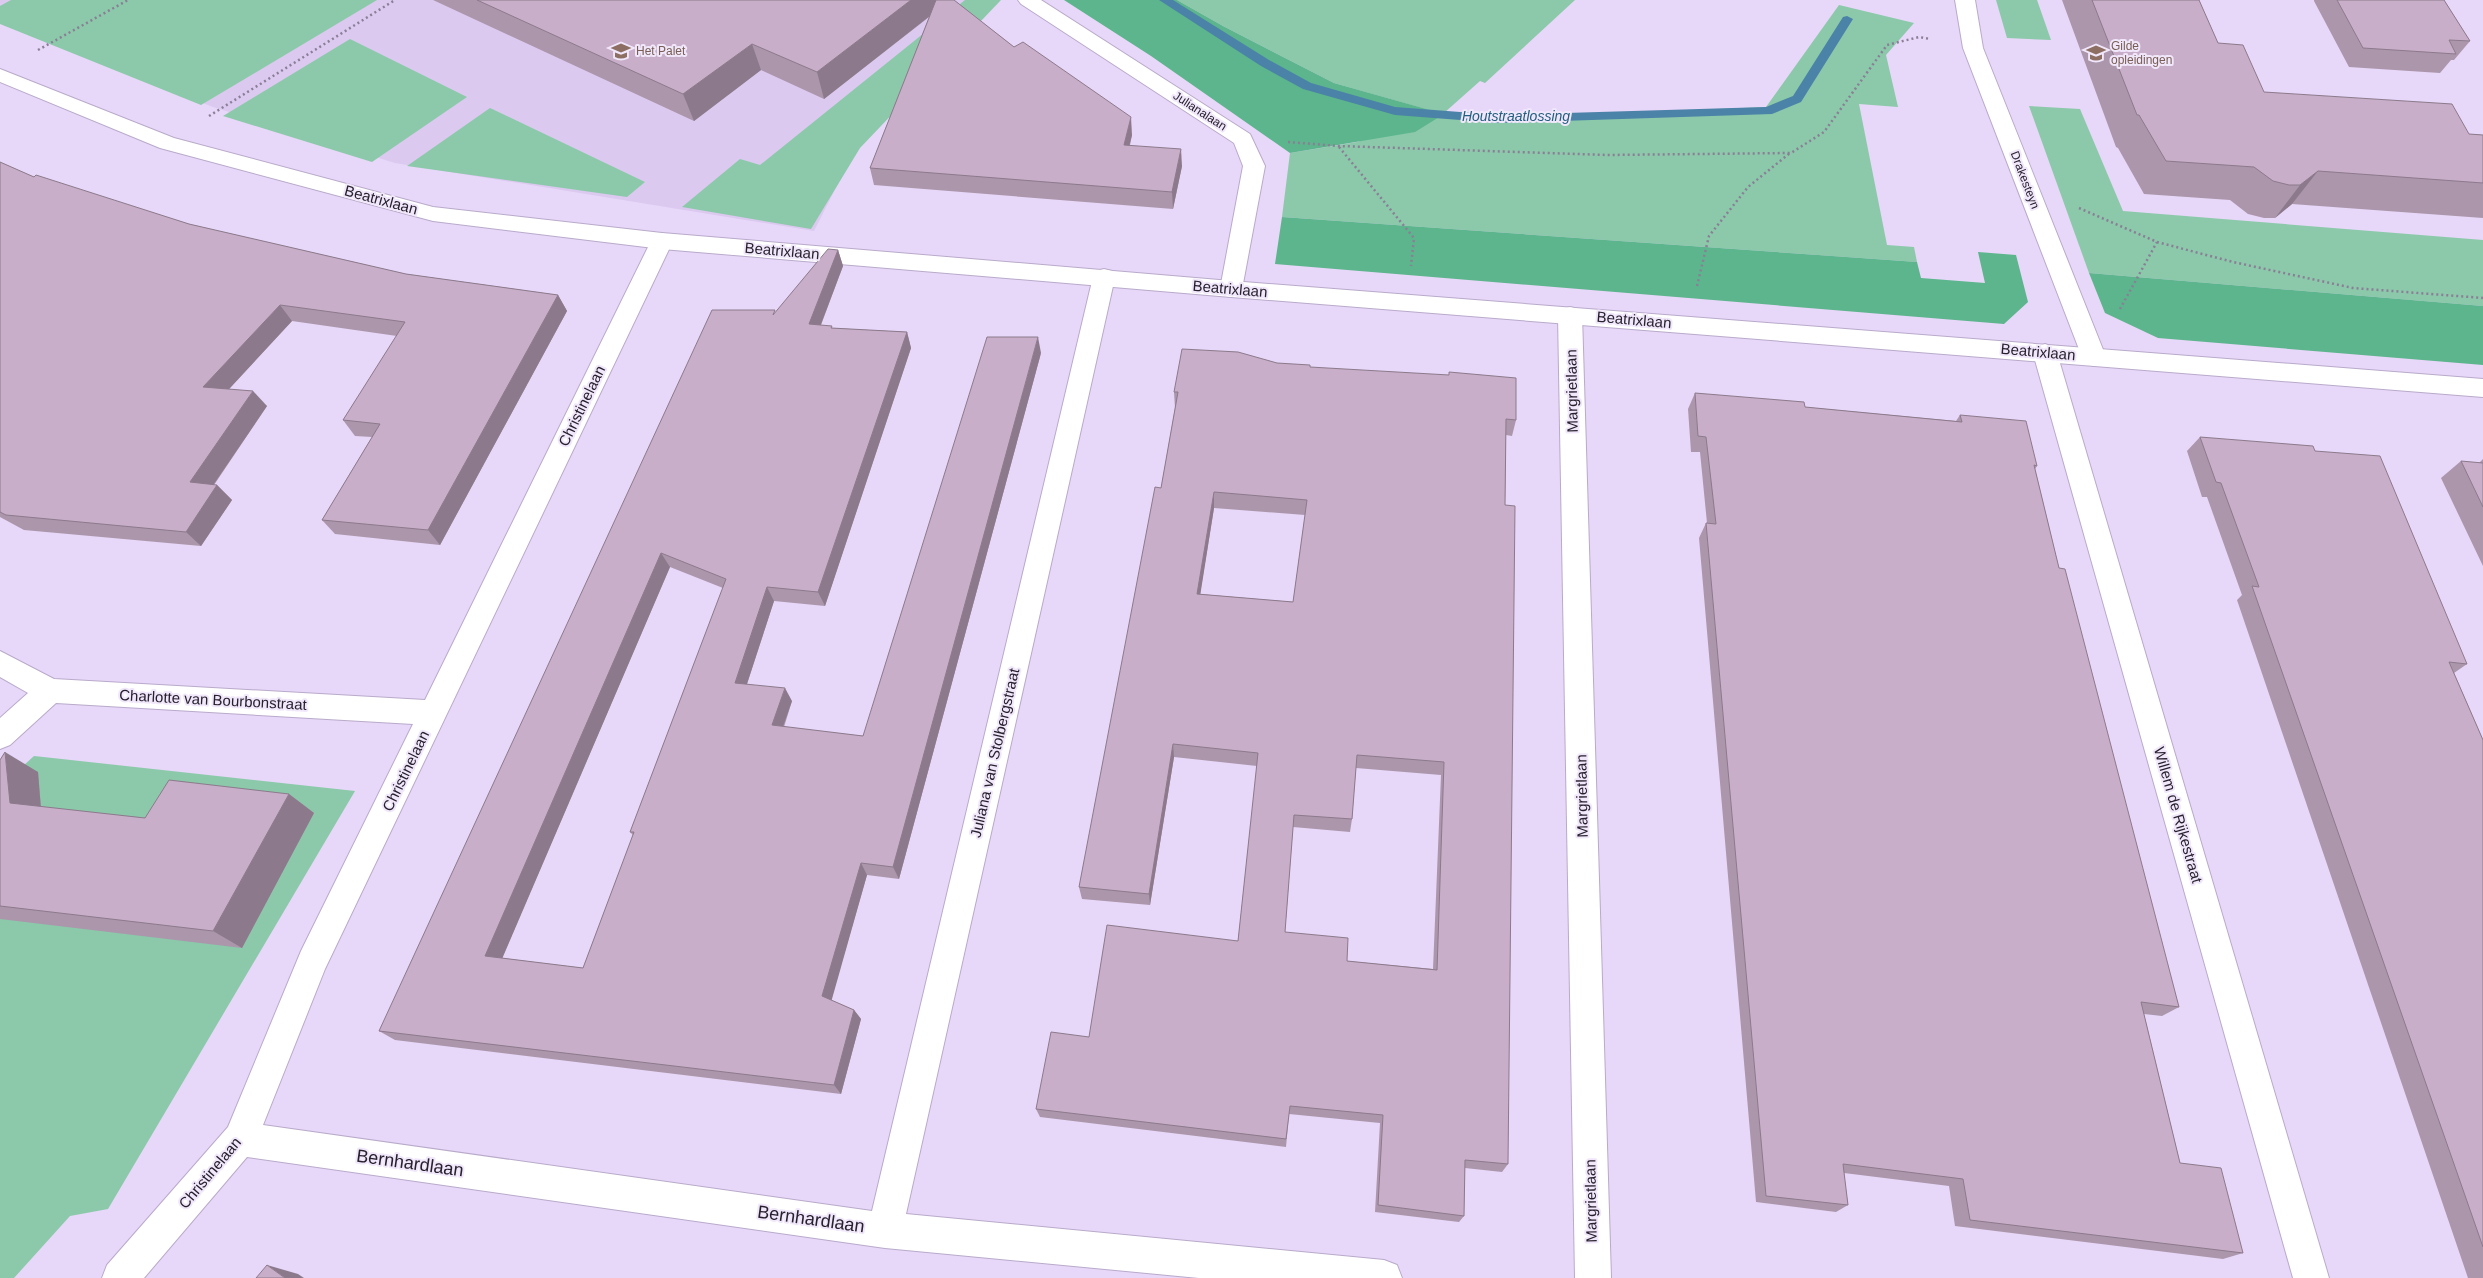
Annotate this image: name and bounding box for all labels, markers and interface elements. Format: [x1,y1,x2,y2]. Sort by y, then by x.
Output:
place label: Gilde opleidingen [2111,39,2172,67]
school or university icon: Het Palet [610,40,632,62]
school or university icon: Gilde opleidingen [2085,42,2107,64]
place label: Het Palet [636,44,686,58]
street label: Julianalaan [1171,89,1229,133]
water label: Houtstraatlossing [1462,108,1570,124]
street label: Drakesteyn [2008,149,2042,211]
street label: Beatrixlaan [343,182,420,217]
street label: Beatrixlaan [744,239,820,262]
street label: Beatrixlaan [1192,277,1268,300]
street label: Beatrixlaan [1596,308,1672,331]
street label: Beatrixlaan [2000,340,2076,363]
street label: Margrietlaan [1562,349,1581,433]
street label: Christinelaan [555,363,608,449]
street label: Juliana van Stolbergstraat [967,666,1022,839]
street label: Charlotte van Bourbonstraat [119,686,308,713]
street label: Christinelaan [379,728,432,814]
street label: Willem de Rijkestraat [2151,745,2206,886]
street label: Margrietlaan [1572,754,1591,838]
street label: Christinelaan [175,1134,244,1212]
street label: Bernhardlaan [355,1146,465,1180]
street label: Margrietlaan [1581,1159,1600,1243]
street label: Bernhardlaan [756,1202,866,1236]

